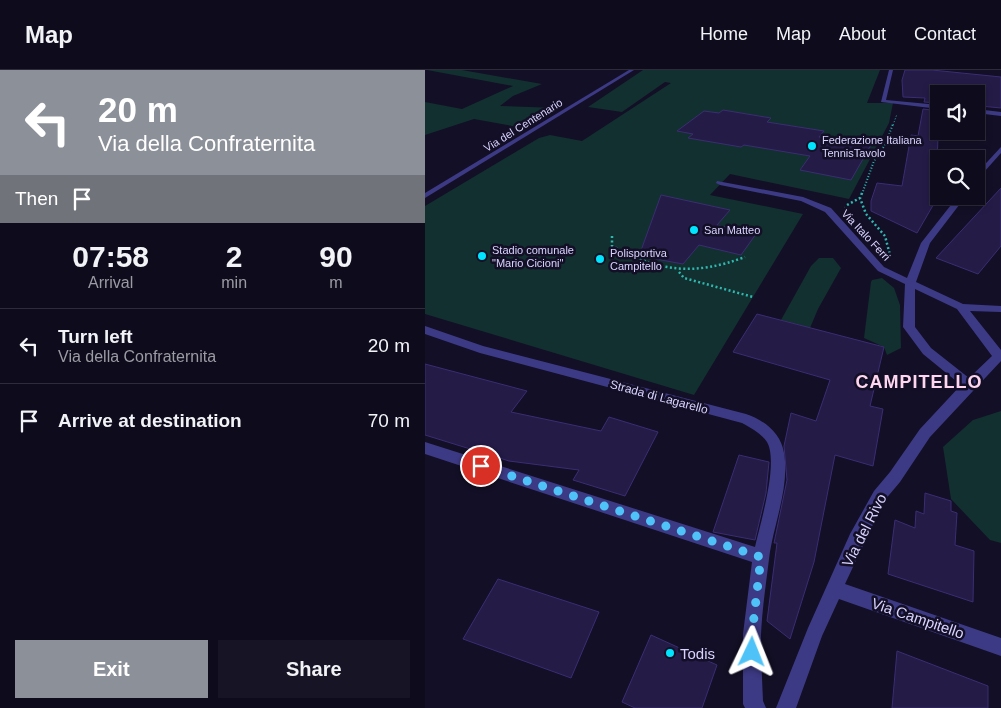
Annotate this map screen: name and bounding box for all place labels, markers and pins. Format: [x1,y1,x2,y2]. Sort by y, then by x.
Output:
place label: Federazione Italiana TennisTavolo [822,134,923,159]
marker: Federazione Italiana TennisTavolo [806,140,818,152]
marker: San Matteo [688,224,700,236]
place label: San Matteo [704,224,760,236]
place label: Stadio comunale "Mario Cicioni" [492,244,574,269]
place label: Polisportiva Campitello [610,247,668,272]
marker: Stadio comunale "Mario Cicioni" [476,250,488,262]
marker: Polisportiva Campitello [594,253,606,265]
pin [460,445,502,487]
place label: Todis [680,645,715,662]
marker: Todis [664,647,676,659]

